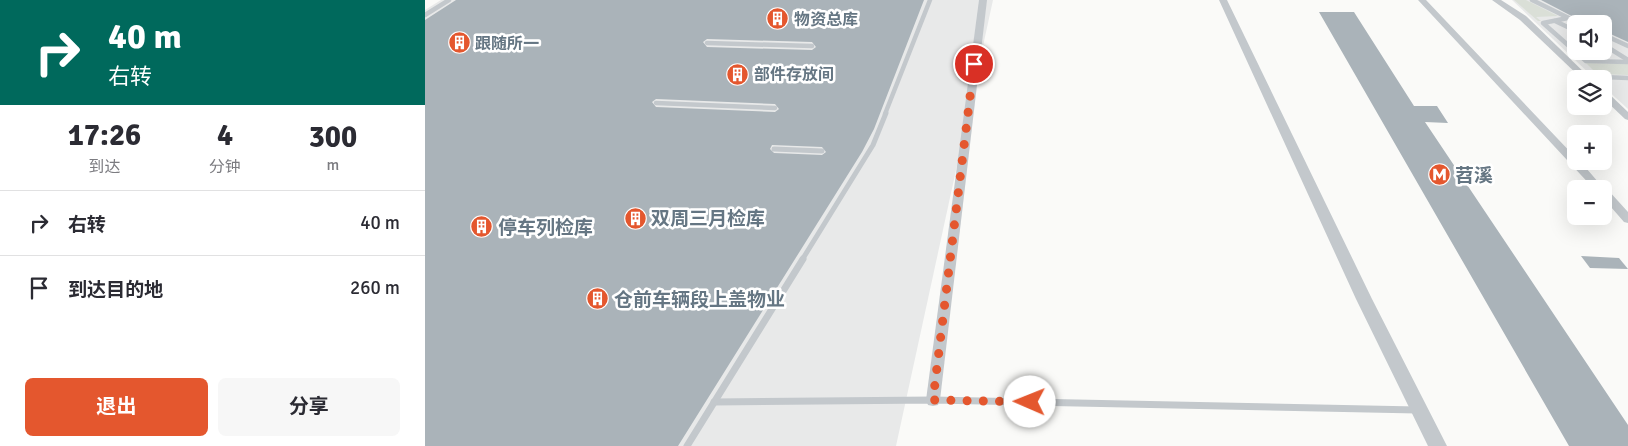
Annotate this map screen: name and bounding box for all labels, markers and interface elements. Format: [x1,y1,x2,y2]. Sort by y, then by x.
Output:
building icon: 物资总库 [766,7,790,31]
place label: 物资总库 [794,10,858,30]
text: 40 m [108,15,182,58]
map controls [1567,15,1612,225]
button: sound [1567,15,1612,60]
icon: right [25,20,90,85]
building icon: 跟随所一 [447,31,471,55]
place label: 跟随所一 [475,34,539,54]
pin [953,43,995,85]
icon: arrive [960,50,988,78]
building icon: 部件存放间 [726,62,750,86]
text: 右转 [108,63,152,90]
place label: 部件存放间 [754,65,834,85]
button: layers [1567,70,1612,115]
text: 17:26 [68,117,141,154]
text: 4 [217,117,233,154]
text: 300 [309,119,357,156]
button: + [1567,125,1612,170]
text: m [327,155,339,175]
text: 到达 [88,157,121,177]
text: 分钟 [209,157,241,177]
metro station icon: 苕溪 [1427,163,1451,187]
place label: 苕溪 [1455,164,1493,188]
button: − [1567,180,1612,225]
building icon: 双周三月检库 [623,206,647,230]
place label: 双周三月检库 [651,207,765,231]
icon: right [25,209,53,237]
text: 40 m [360,211,400,235]
text: 右转 [68,213,106,237]
building icon: 停车列检库 [470,215,494,239]
place label: 停车列检库 [498,216,593,240]
icon: arrive [25,274,53,302]
text: 260 m [350,276,400,300]
text: 到达目的地 [68,278,163,302]
building icon: 仓前车辆段上盖物业 [586,287,610,311]
place label: 仓前车辆段上盖物业 [614,288,785,312]
position arrow [1003,375,1055,427]
button: 退出 [25,378,208,436]
button: 分享 [218,378,400,436]

